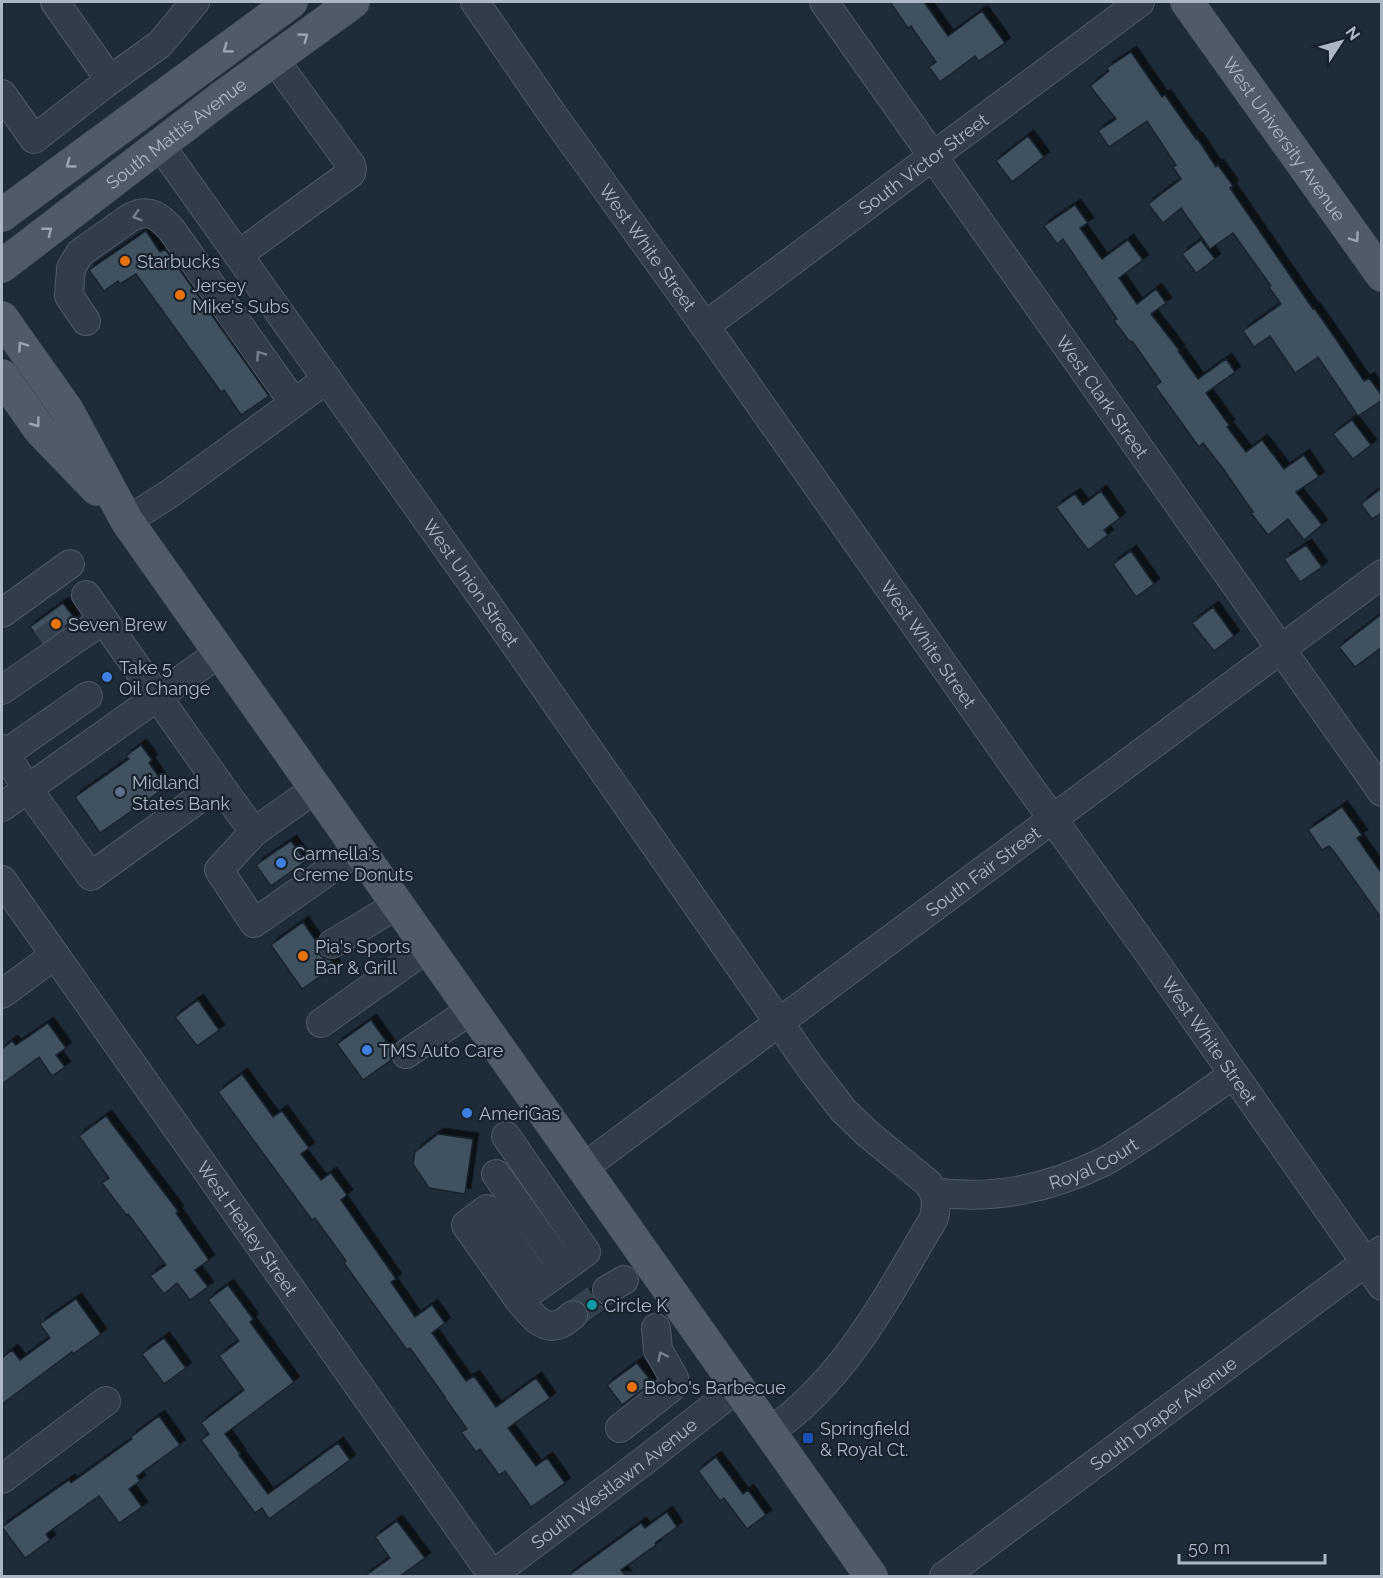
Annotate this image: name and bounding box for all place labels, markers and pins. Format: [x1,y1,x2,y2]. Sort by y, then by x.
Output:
place label: Starbucks [137,251,220,272]
marker: Starbucks [118,254,132,268]
place label: Jersey Mike's Subs [192,275,289,317]
marker: Jersey Mike's Subs [173,288,187,302]
place label: Seven Brew [68,614,167,635]
marker: Seven Brew [49,617,63,631]
place label: Take 5 Oil Change [119,657,211,699]
marker: Take 5 Oil Change [100,670,114,684]
place label: Midland States Bank [132,772,231,814]
marker: Midland States Bank [113,785,127,799]
place label: Carmella's Creme Donuts [293,843,413,885]
marker: Carmella's Creme Donuts [274,856,288,870]
place label: Pia's Sports Bar & Grill [315,936,410,978]
marker: Pia's Sports Bar & Grill [296,949,310,963]
place label: TMS Auto Care [379,1040,504,1061]
marker: TMS Auto Care [360,1043,374,1057]
place label: AmeriGas [479,1103,560,1124]
marker: AmeriGas [460,1106,474,1120]
place label: Circle K [604,1295,668,1316]
marker: Circle K [585,1298,599,1312]
place label: Bobo's Barbecue [644,1377,786,1398]
marker: Bobo's Barbecue [625,1380,639,1394]
place label: Springfield & Royal Ct. [820,1418,910,1460]
marker: Springfield & Royal Ct. [801,1431,815,1445]

